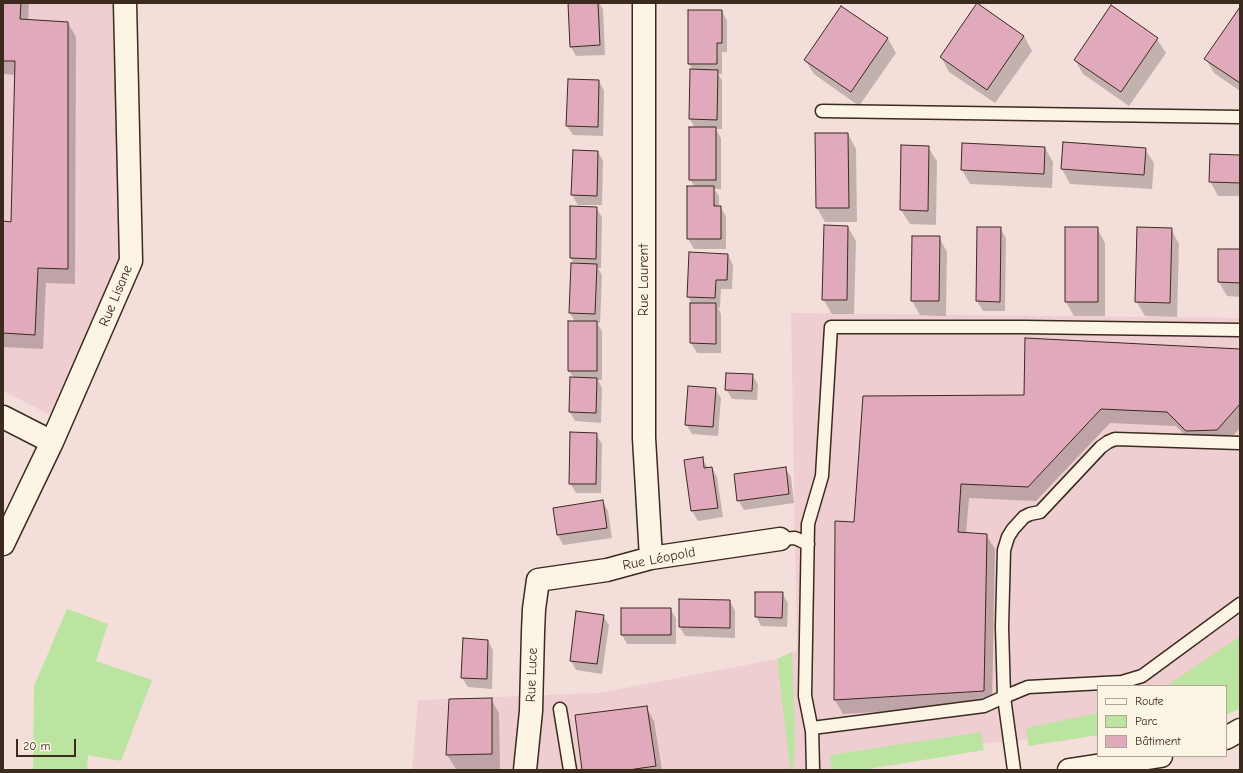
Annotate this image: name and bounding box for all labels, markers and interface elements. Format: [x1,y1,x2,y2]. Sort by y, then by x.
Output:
street label: Rue Laurent [636,244,652,316]
street label: Rue Lisane [96,263,136,329]
street label: Rue Léopold [621,544,697,574]
street label: Rue Luce [523,647,541,703]
legend [1097,685,1227,757]
text: Route [1135,694,1164,708]
text: Parc [1135,714,1158,728]
scale bar [18,731,78,757]
text: Bâtiment [1135,734,1181,748]
text: 20 m [23,739,51,753]

